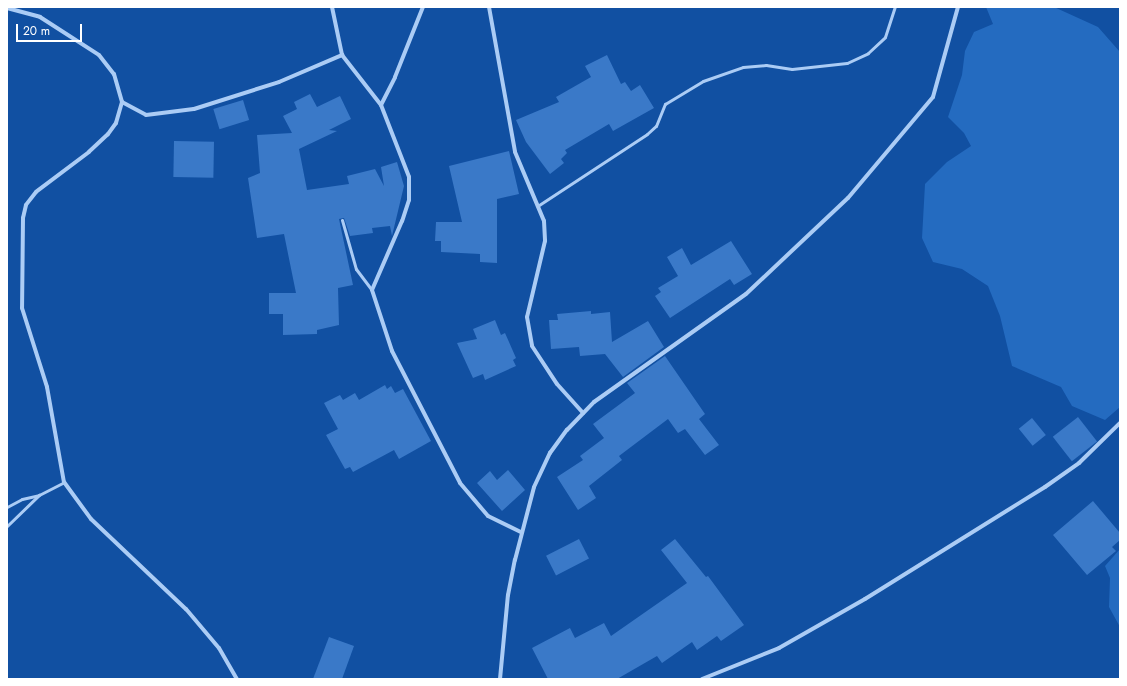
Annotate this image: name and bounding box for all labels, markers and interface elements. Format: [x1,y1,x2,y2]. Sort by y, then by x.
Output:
scale bar [18,16,84,42]
text: 20 m [23,22,50,40]

